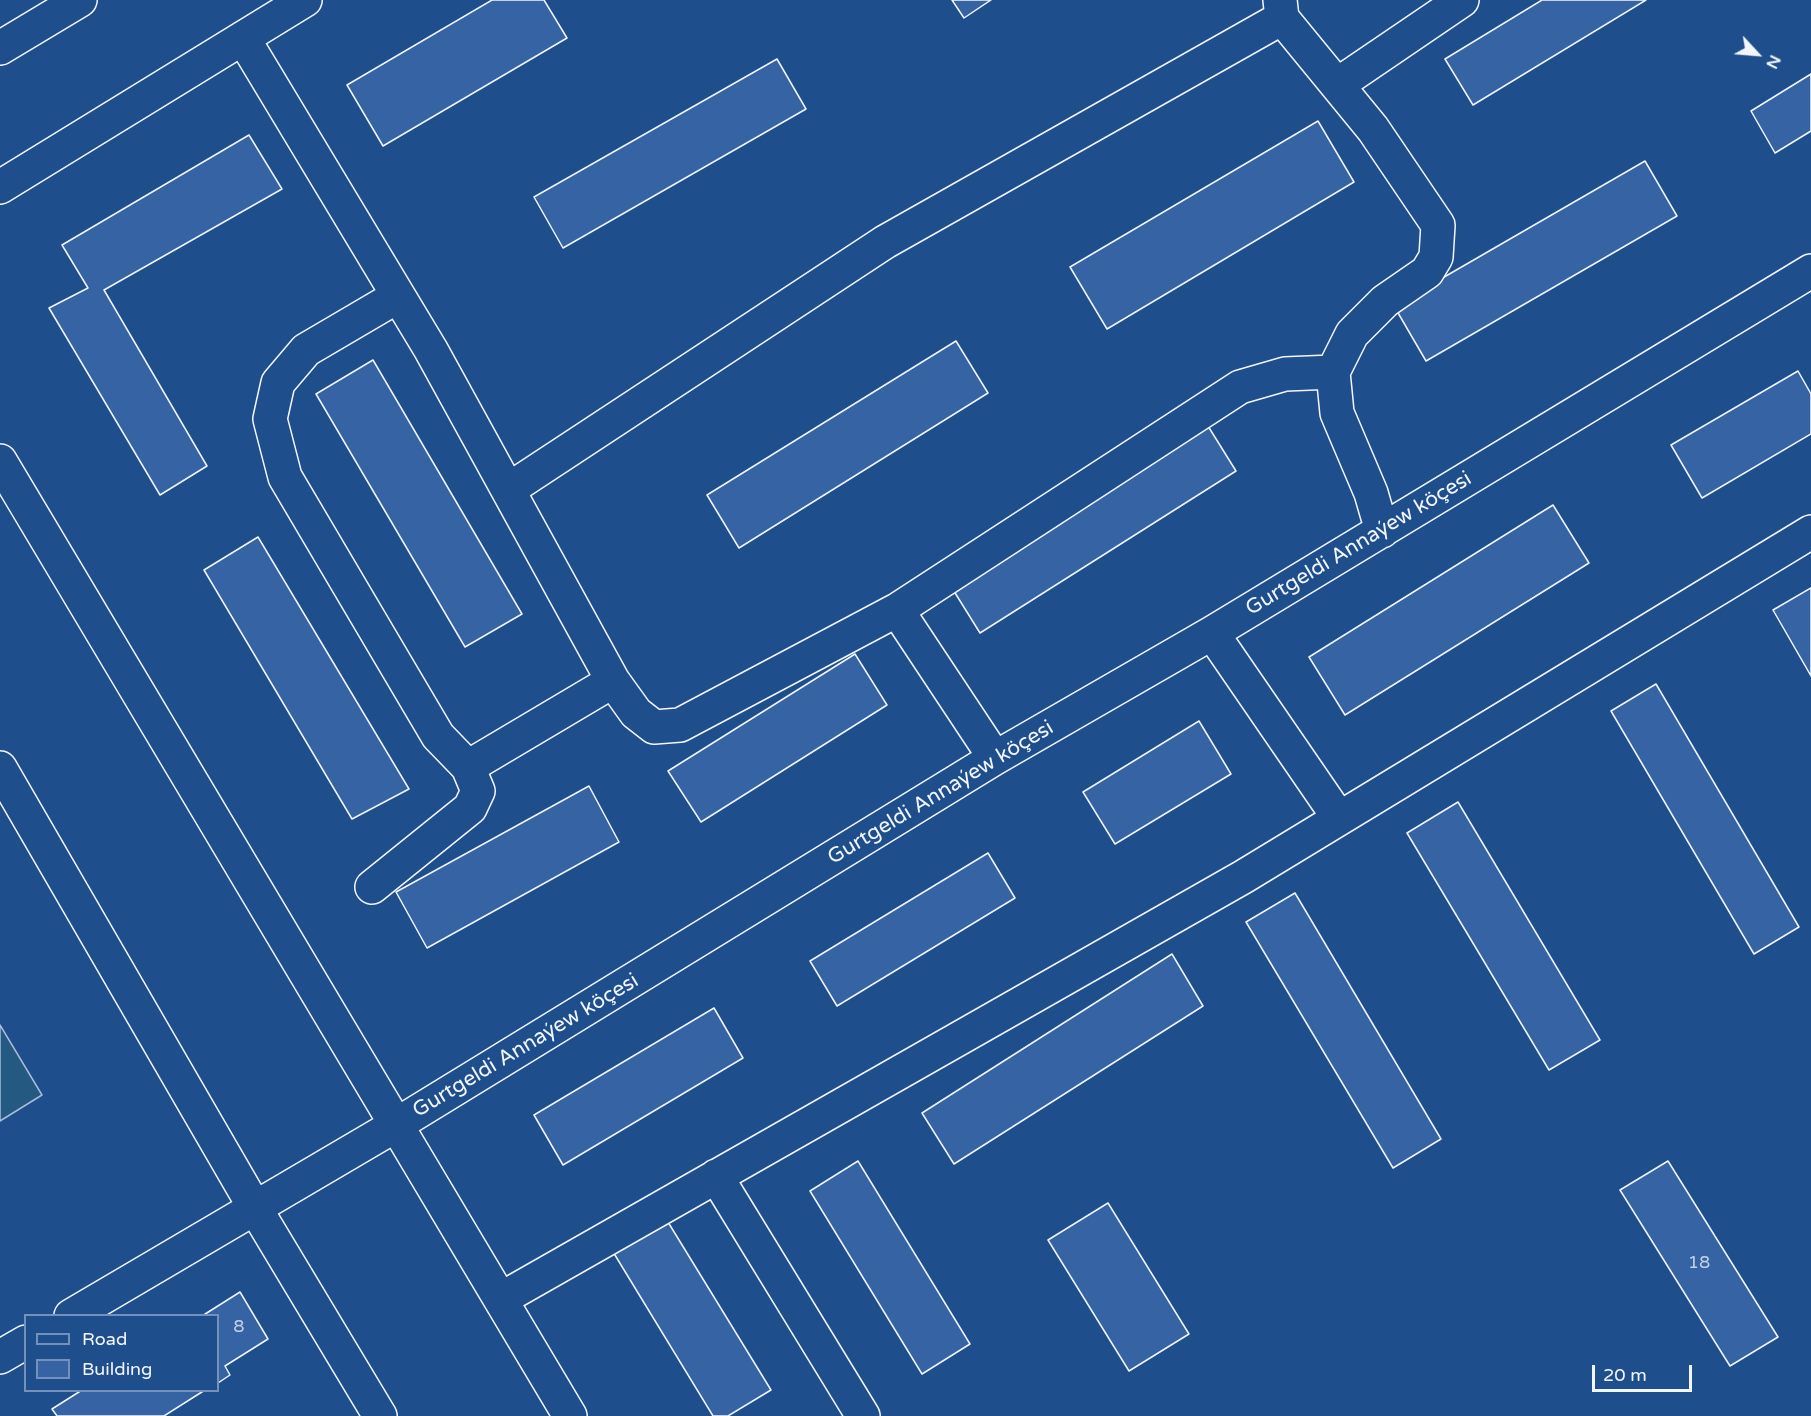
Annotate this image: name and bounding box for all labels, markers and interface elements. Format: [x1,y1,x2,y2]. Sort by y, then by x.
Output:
north arrow [1727,24,1787,84]
text: N [1761,52,1785,72]
street label: Gurtgeldi Annaýew köçesi [1242,467,1476,621]
street label: Gurtgeldi Annaýew köçesi [824,716,1058,870]
street label: Gurtgeldi Annaýew köçesi [409,969,643,1123]
house number: 18 [1688,1252,1710,1274]
legend [24,1314,219,1392]
house number: 8 [233,1316,245,1338]
text: Road [82,1328,127,1350]
scale bar [1595,1353,1696,1391]
text: Building [82,1358,152,1380]
text: 20 m [1603,1364,1647,1386]

